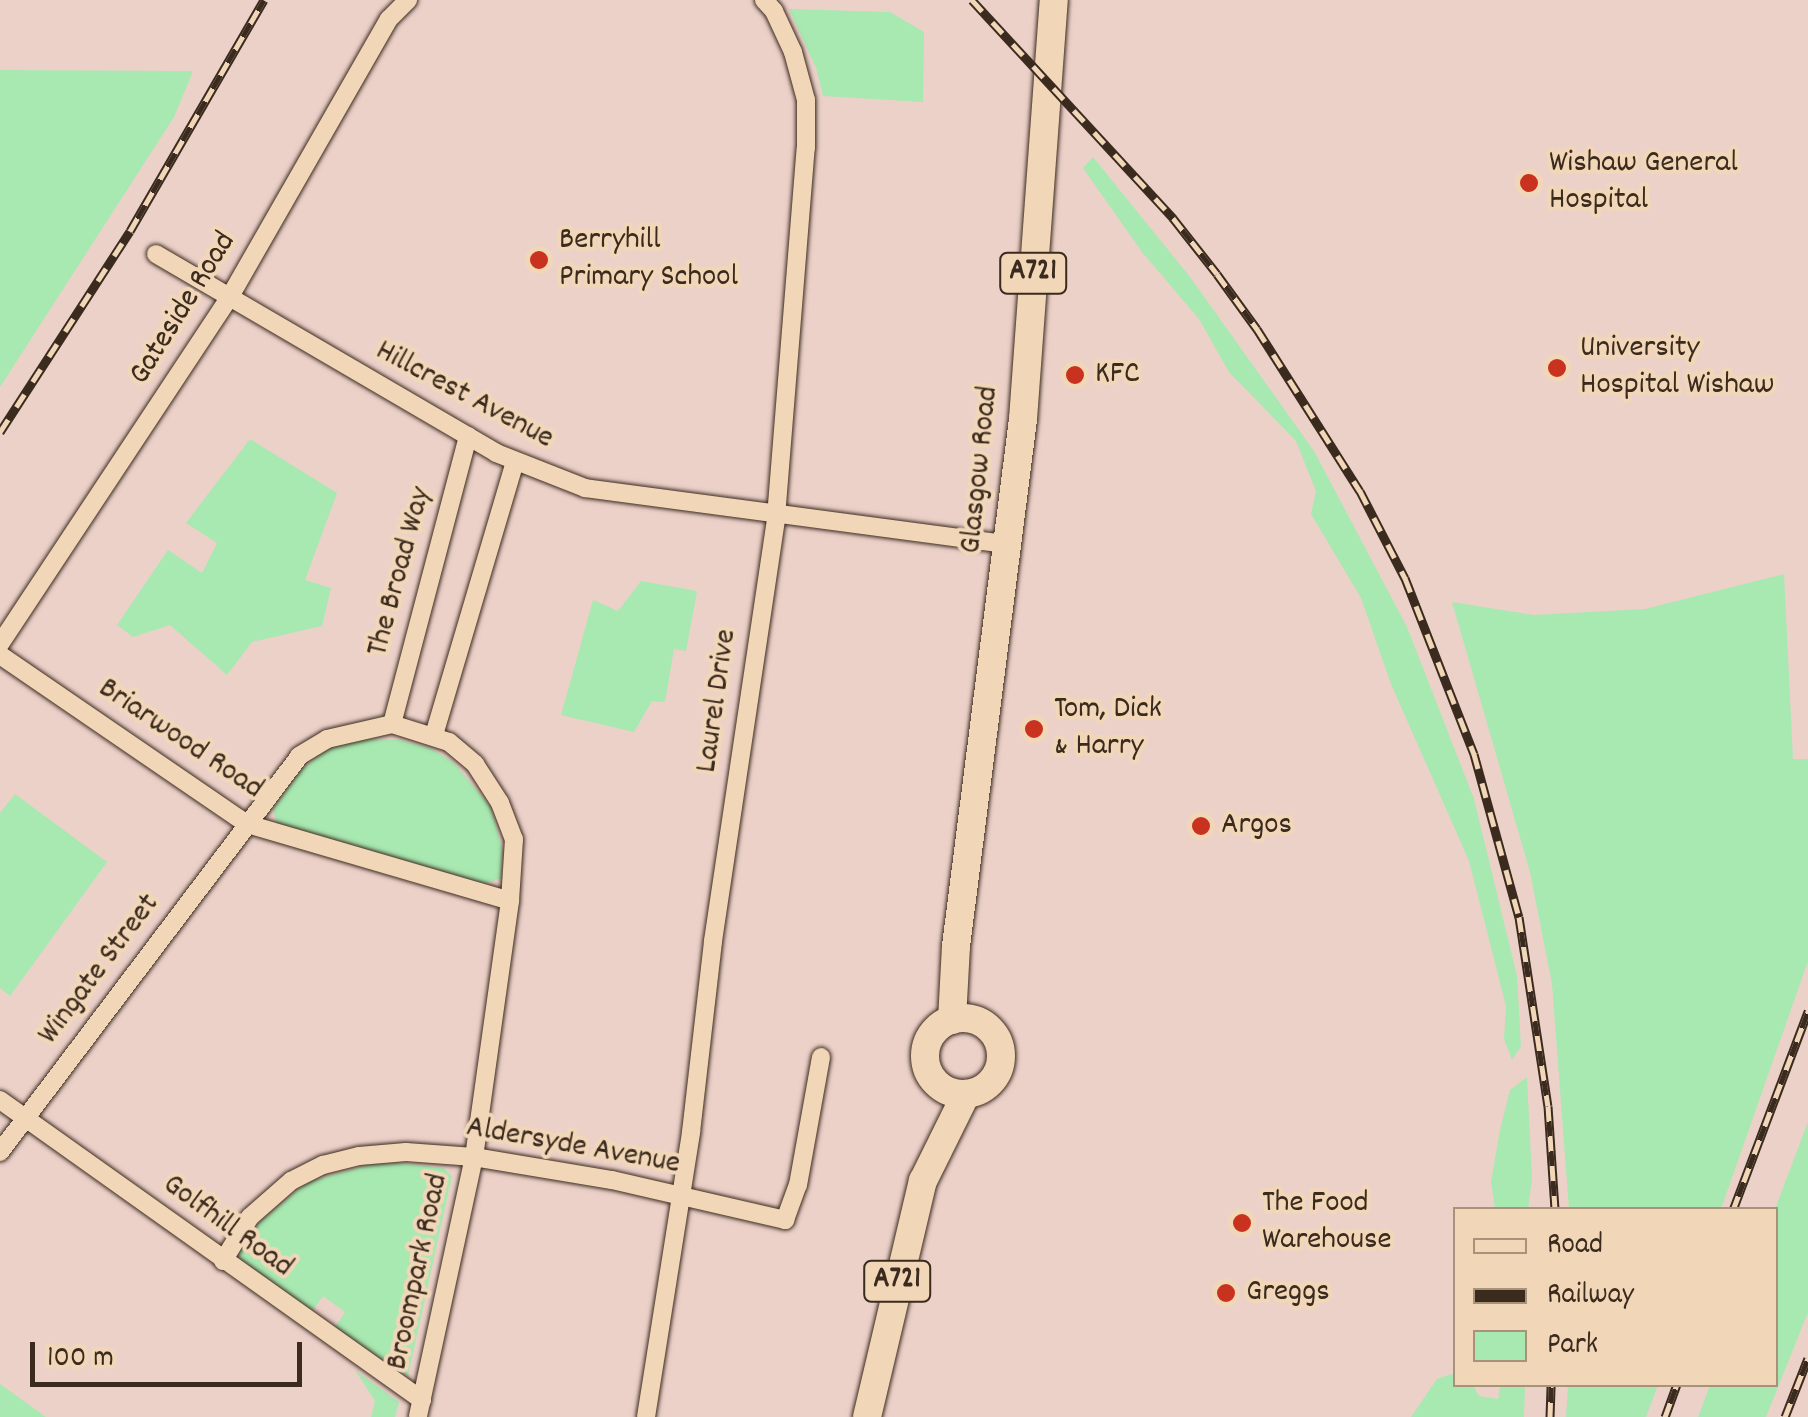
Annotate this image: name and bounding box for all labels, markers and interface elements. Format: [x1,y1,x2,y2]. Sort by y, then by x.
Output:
place label: Wishaw General Hospital [1549,146,1738,221]
marker: Wishaw General Hospital [1518,172,1540,194]
place label: Berryhill Primary School [559,223,738,298]
street label: Gateside Road [122,226,246,392]
road number: A721 [998,248,1068,298]
marker: Berryhill Primary School [528,249,550,271]
place label: University Hospital Wishaw [1580,331,1774,406]
street label: Hillcrest Avenue [368,333,560,459]
marker: University Hospital Wishaw [1544,355,1570,381]
place label: KFC [1095,356,1140,394]
marker: KFC [1064,364,1086,386]
street label: Glasgow Road [953,384,1009,556]
street label: The Broad Way [360,483,442,661]
street label: Laurel Drive [689,627,747,775]
street label: Briarwood Road [90,671,270,809]
place label: Tom, Dick & Harry [1054,692,1162,767]
marker: Tom, Dick & Harry [1023,718,1045,740]
place label: Argos [1221,807,1292,845]
marker: Argos [1190,815,1212,837]
street label: Wingate Street [31,887,169,1053]
street label: Aldersyde Avenue [463,1109,683,1185]
street label: Golfhill Road [154,1167,300,1287]
street label: Broompark Road [379,1170,459,1374]
place label: The Food Warehouse [1262,1186,1392,1261]
legend [1453,1207,1778,1387]
marker: The Food Warehouse [1231,1212,1253,1234]
text: Road [1547,1225,1603,1268]
road number: A721 [862,1256,932,1306]
place label: Greggs [1246,1274,1330,1312]
text: Railway [1547,1275,1634,1318]
marker: Greggs [1215,1282,1237,1304]
scale bar [35,1322,308,1384]
text: Park [1547,1325,1598,1368]
text: 100 m [47,1338,114,1381]

